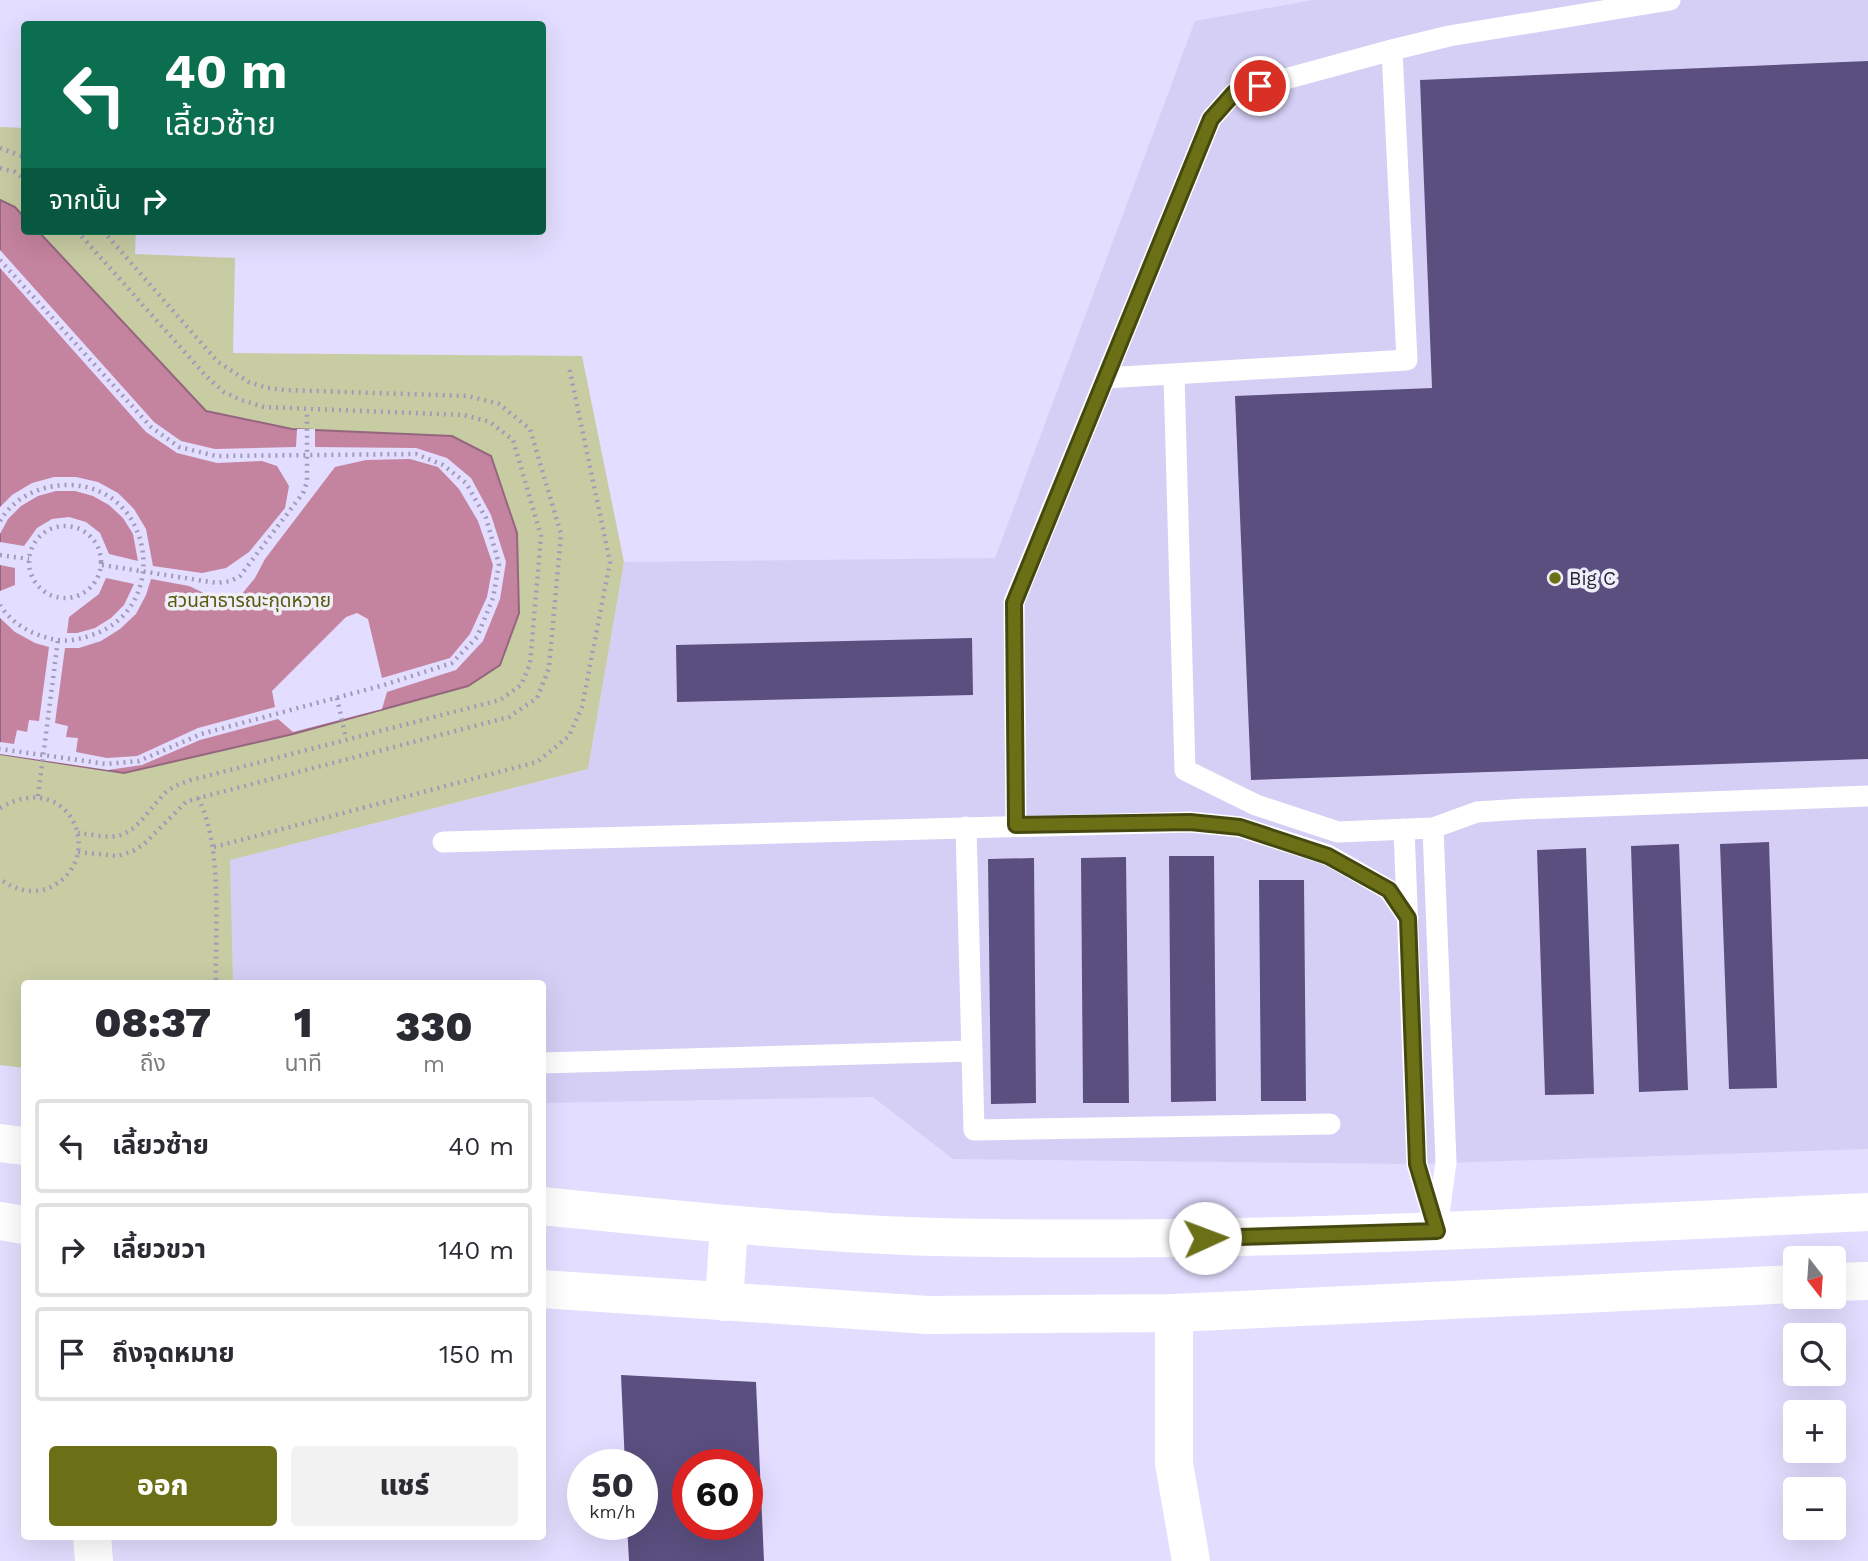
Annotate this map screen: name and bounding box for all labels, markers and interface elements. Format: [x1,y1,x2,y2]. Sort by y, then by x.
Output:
text: 40 m [164,42,287,100]
icon: left [49,49,140,140]
pin [1230,56,1290,116]
icon: arrive [1241,67,1279,105]
text: เลี้ยวซ้าย [164,105,276,143]
icon: right [135,182,173,220]
text: จากนั้น [49,185,121,215]
place label: Big C [1569,567,1616,590]
marker: Big C [1547,570,1563,586]
park label: สวนสาธารณะกุดหวาย [167,589,331,612]
text: 08:37 [94,998,211,1047]
text: 1 [294,998,313,1047]
text: 330 [395,1002,473,1051]
text: ถึง [140,1050,166,1077]
text: นาที [284,1050,322,1077]
text: m [423,1051,445,1078]
icon: left [53,1127,91,1165]
text: เลี้ยวซ้าย [112,1130,209,1160]
text: 40 m [448,1131,514,1161]
position arrow [1168,1201,1242,1275]
icon: right [53,1231,91,1269]
text: เลี้ยวขวา [112,1234,206,1264]
text: 140 m [438,1235,514,1265]
north arrow [1783,1246,1846,1309]
map controls [1783,1246,1846,1540]
button: search [1783,1323,1846,1386]
icon: arrive [53,1335,91,1373]
text: ถึงจุดหมาย [112,1338,235,1368]
text: 150 m [439,1339,514,1369]
button: + [1783,1400,1846,1463]
button: ออก [49,1446,277,1526]
button: แชร์ [291,1446,518,1526]
speed limit sign: 60 [672,1449,763,1540]
text: 50 [591,1464,634,1506]
button: − [1783,1477,1846,1540]
text: km/h [589,1501,636,1522]

